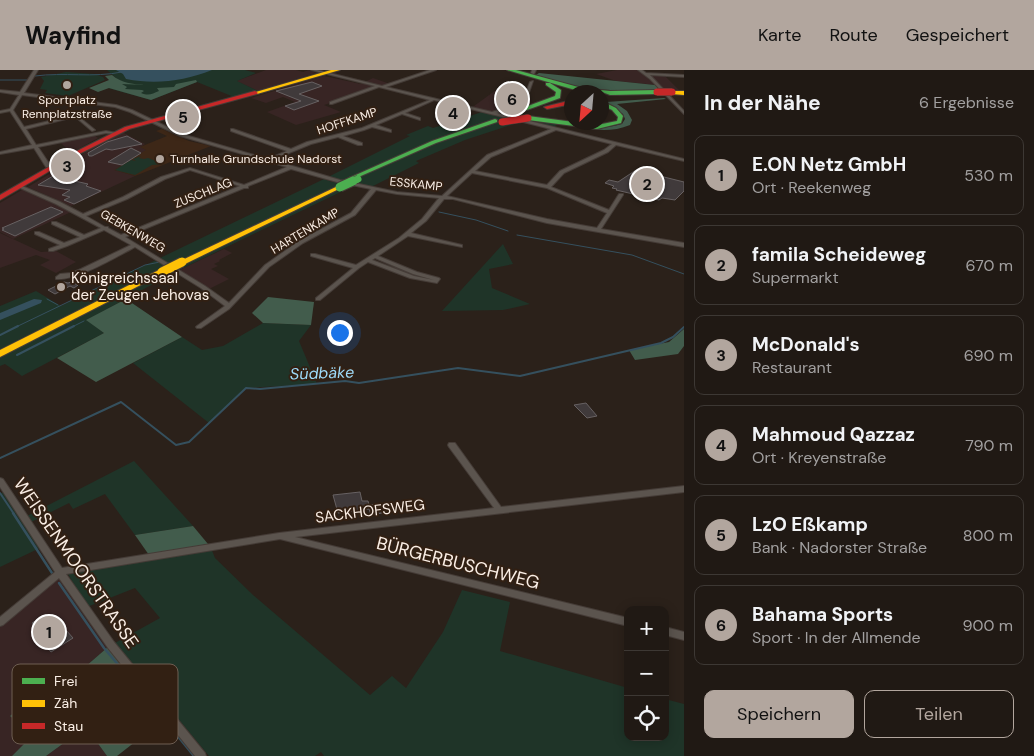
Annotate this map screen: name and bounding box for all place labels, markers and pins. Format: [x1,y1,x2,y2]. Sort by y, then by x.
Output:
marker: Sportplatz Rennplatzstraße [61,79,73,91]
pin: 6 [496,80,528,118]
place label: Sportplatz Rennplatzstraße [22,92,112,122]
pin: 4 [437,94,469,132]
pin: 5 [167,98,199,136]
pin: 3 [51,147,83,185]
place label: Turnhalle Grundschule Nadorst [170,151,342,167]
marker: Turnhalle Grundschule Nadorst [154,153,166,165]
pin: 2 [631,165,663,203]
place label: Königreichssaal der Zeugen Jehovas [71,268,209,305]
marker: Königreichssaal der Zeugen Jehovas [55,281,67,293]
pin: 1 [33,613,65,651]

